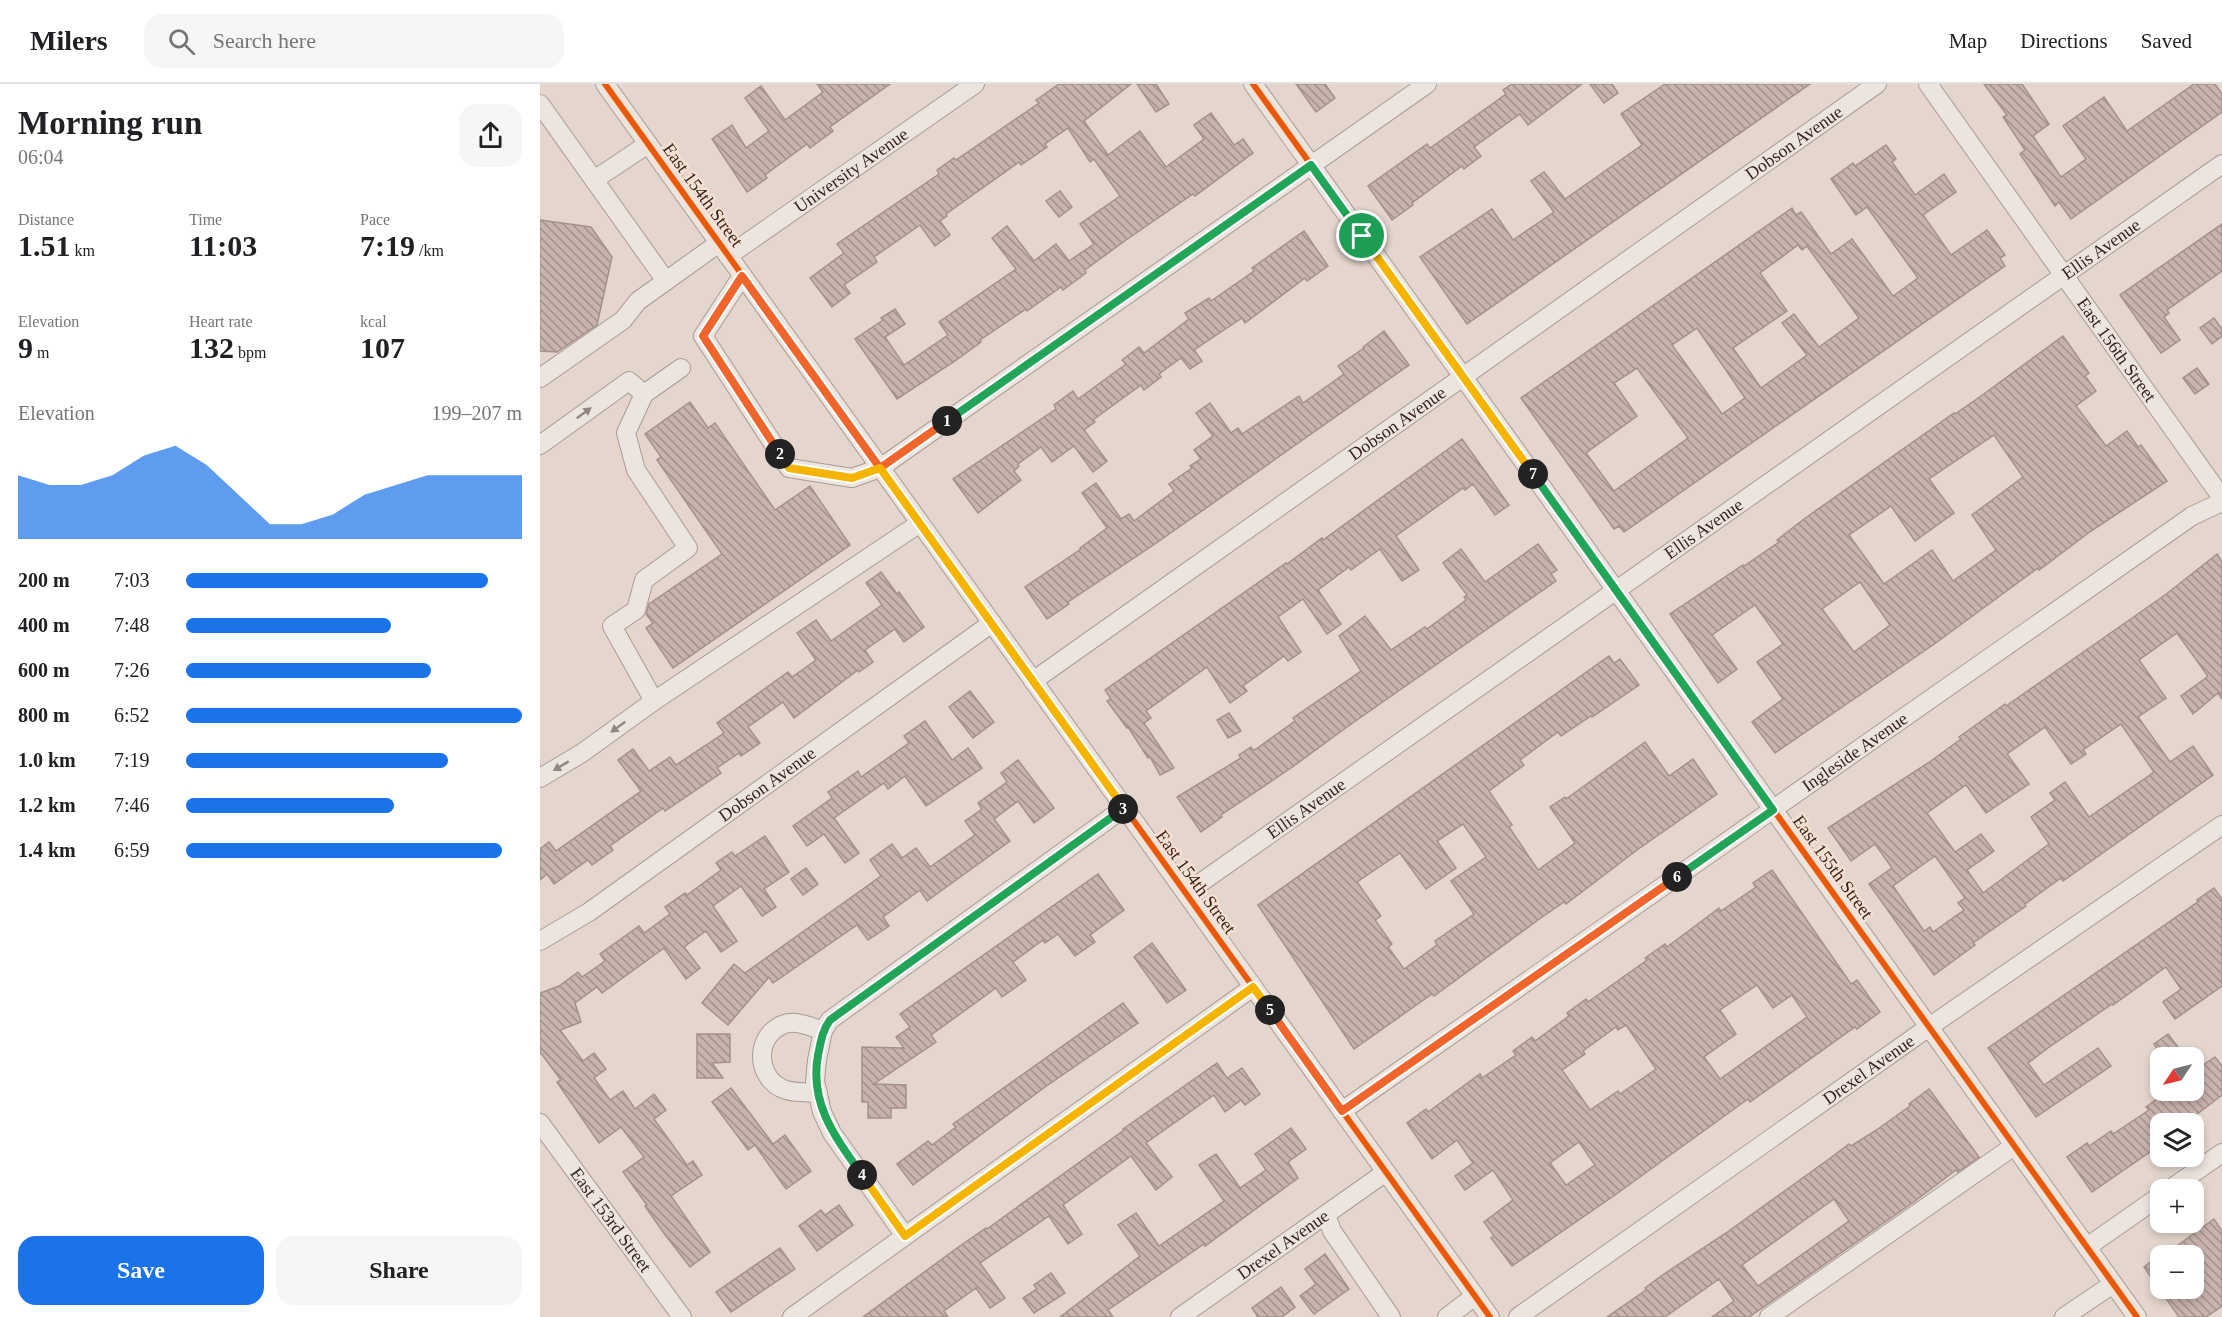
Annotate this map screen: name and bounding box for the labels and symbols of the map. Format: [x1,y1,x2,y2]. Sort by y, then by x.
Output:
street label: Dobson Avenue [1741,102,1846,184]
street label: University Avenue [790,124,912,217]
street label: East 154th Street [659,139,747,251]
pin [1336,210,1387,261]
street label: Ellis Avenue [2058,215,2144,283]
street label: East 156th Street [2073,294,2161,406]
street label: Dobson Avenue [1345,382,1450,465]
pin: 1 [932,406,962,436]
one-way arrow [576,407,592,419]
pin: 2 [765,439,795,469]
pin: 7 [1518,459,1548,489]
street label: Ellis Avenue [1661,494,1747,563]
street label: Ingleside Avenue [1798,708,1911,796]
one-way arrow [610,721,626,732]
street label: Dobson Avenue [715,743,819,826]
one-way arrow [552,761,569,771]
street label: Ellis Avenue [1263,774,1349,843]
pin: 3 [1108,794,1138,824]
street label: East 155th Street [1789,811,1877,923]
street label: East 154th Street [1152,826,1240,938]
pin: 6 [1662,862,1692,892]
pin: 5 [1255,995,1285,1025]
street label: Drexel Avenue [1819,1031,1918,1109]
north arrow [2150,1047,2204,1101]
pin: 4 [847,1160,877,1190]
street label: East 153rd Street [566,1164,656,1276]
street label: Drexel Avenue [1233,1205,1333,1284]

